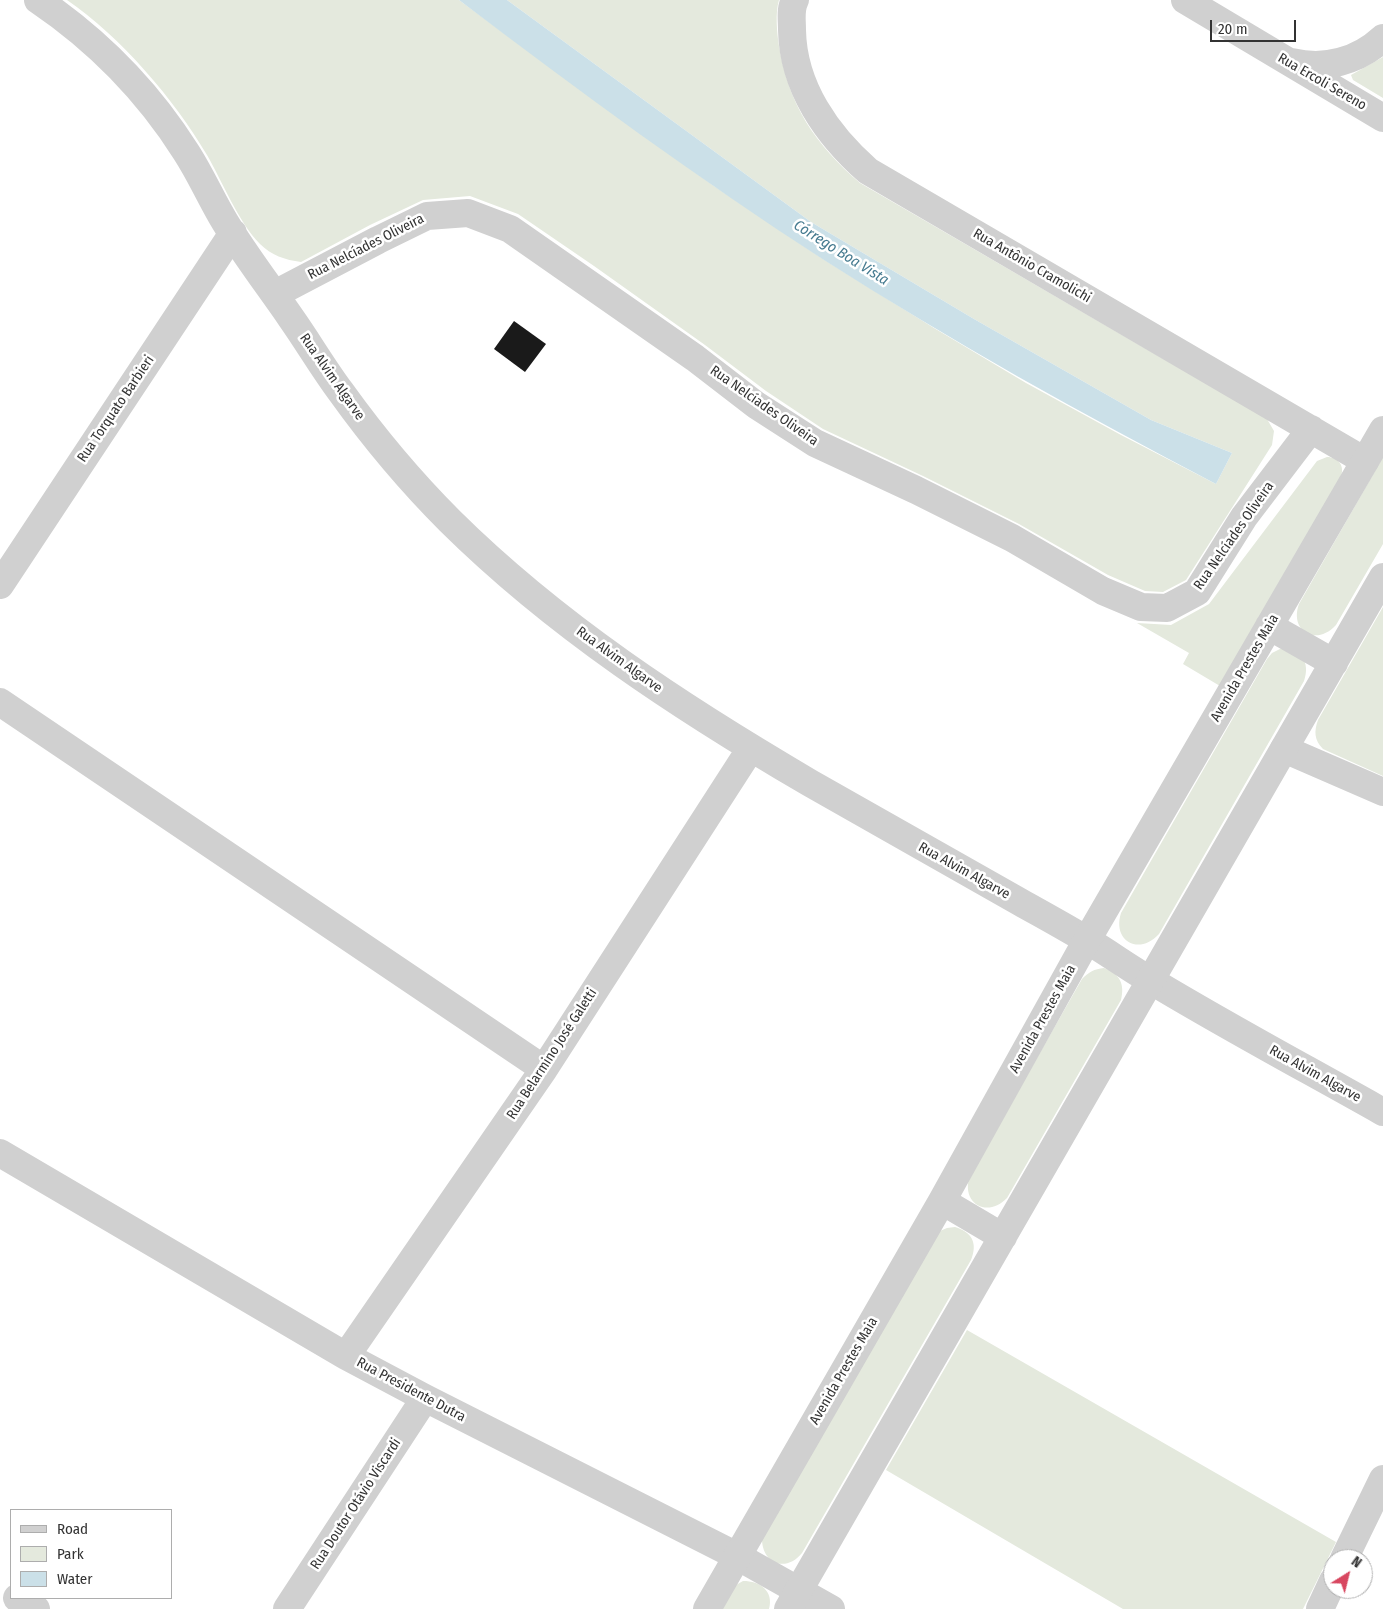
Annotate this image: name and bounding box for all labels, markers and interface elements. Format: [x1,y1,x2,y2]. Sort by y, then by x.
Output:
scale bar [1213,10,1299,42]
text: 20 m [1218,20,1248,38]
street label: Rua Ercoli Sereno [1275,50,1369,114]
street label: Rua Nelcíades Oliveira [305,210,427,284]
water label: Córrego Boa Vista [790,217,892,289]
street label: Rua Antônio Cramolichi [970,225,1094,307]
street label: Rua Alvim Algarve [296,330,368,424]
street label: Rua Torquato Barbieri [74,352,158,466]
street label: Rua Nelcíades Oliveira [707,362,821,450]
street label: Rua Nelcíades Oliveira [1190,479,1278,593]
street label: Avenida Prestes Maia [1207,611,1283,725]
street label: Rua Alvim Algarve [573,623,665,697]
street label: Rua Alvim Algarve [915,839,1013,903]
street label: Avenida Prestes Maia [1006,962,1080,1076]
street label: Rua Belarmino José Galetti [503,985,601,1123]
street label: Rua Alvim Algarve [1266,1042,1364,1106]
street label: Avenida Prestes Maia [806,1314,882,1428]
street label: Rua Presidente Dutra [354,1354,468,1426]
street label: Rua Doutor Otávio Viscardi [307,1435,405,1573]
legend [10,1509,172,1599]
text: Road [57,1520,88,1538]
text: Park [57,1545,84,1563]
north arrow [1323,1549,1373,1599]
text: N [1348,1553,1365,1572]
text: Water [57,1570,92,1588]

